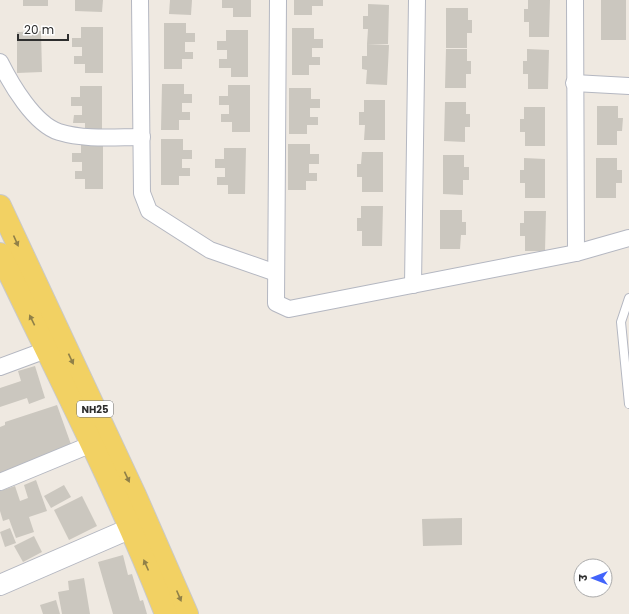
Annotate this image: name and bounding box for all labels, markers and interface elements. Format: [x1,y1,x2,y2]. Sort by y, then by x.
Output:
scale bar [18,16,68,42]
text: 20 m [24,21,54,38]
one-way arrow [13,236,19,247]
one-way arrow [29,315,35,326]
one-way arrow [68,354,74,365]
road number: NH25 [77,401,113,417]
one-way arrow [124,471,130,482]
north arrow [573,558,613,598]
one-way arrow [143,559,149,571]
text: उ [575,574,591,582]
one-way arrow [176,590,182,601]

